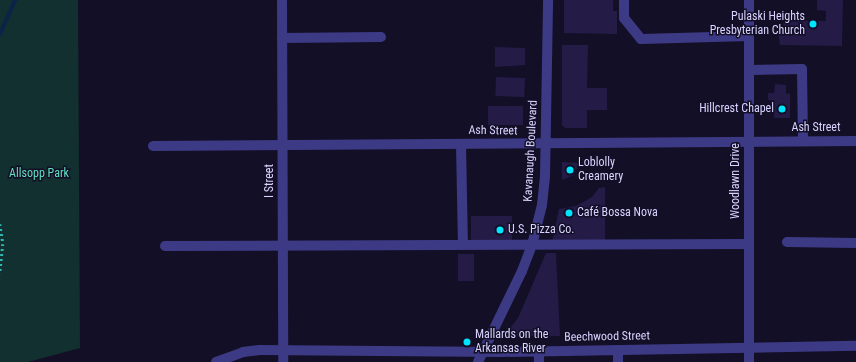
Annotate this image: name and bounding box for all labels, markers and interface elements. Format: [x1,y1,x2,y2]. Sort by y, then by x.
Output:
place label: Pulaski Heights Presbyterian Church [710,10,805,38]
marker: Pulaski Heights Presbyterian Church [808,19,818,29]
street label: Kavanaugh Boulevard [521,100,541,202]
place label: Hillcrest Chapel [699,102,774,116]
marker: Hillcrest Chapel [777,104,787,114]
street label: Ash Street [791,121,841,135]
street label: Ash Street [468,123,518,139]
street label: Woodlawn Drive [729,143,743,219]
place label: Loblolly Creamery [578,156,623,184]
street label: I Street [263,164,277,198]
marker: Loblolly Creamery [565,165,575,175]
park label: Allsopp Park [9,167,69,181]
place label: Café Bossa Nova [577,206,658,220]
marker: Café Bossa Nova [564,208,574,218]
place label: U.S. Pizza Co. [508,223,574,237]
marker: U.S. Pizza Co. [495,225,505,235]
place label: Mallards on the Arkansas River [475,328,548,356]
street label: Beechwood Street [564,329,650,345]
marker: Mallards on the Arkansas River [462,337,472,347]

